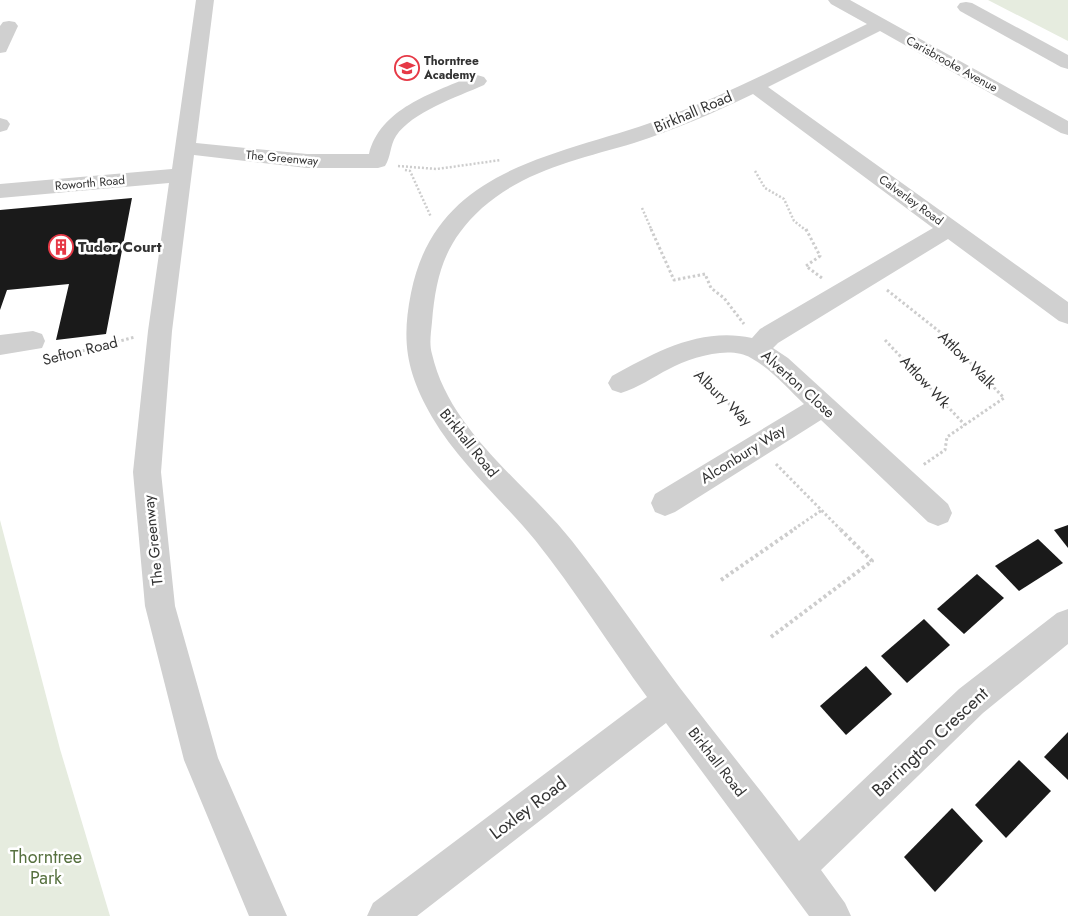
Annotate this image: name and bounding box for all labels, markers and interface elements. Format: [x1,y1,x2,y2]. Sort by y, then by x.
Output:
street label: Carisbrooke Avenue [903,31,1001,97]
place label: Thorntree Academy [423,52,479,84]
school or university icon: Thorntree Academy [394,55,420,81]
street label: Birkhall Road [651,86,735,138]
street label: The Greenway [245,146,320,170]
street label: Calverley Road [875,170,947,230]
street label: Roworth Road [54,171,126,195]
building icon: Tudor Court [48,234,74,260]
place label: Tudor Court [78,236,162,258]
street label: Attlow Walk [933,326,1001,394]
street label: Sefton Road [40,331,120,371]
street label: Alverton Close [756,345,840,423]
street label: Attlow Wk [895,351,955,413]
street label: Albury Way [689,365,757,432]
street label: Birkhall Road [434,404,504,482]
street label: Alconbury Way [696,419,790,489]
street label: The Greenway [137,493,169,586]
street label: Barrington Crescent [866,681,995,803]
street label: Birkhall Road [683,723,751,801]
street label: Loxley Road [484,770,572,846]
park label: Thorntree Park [10,844,82,891]

